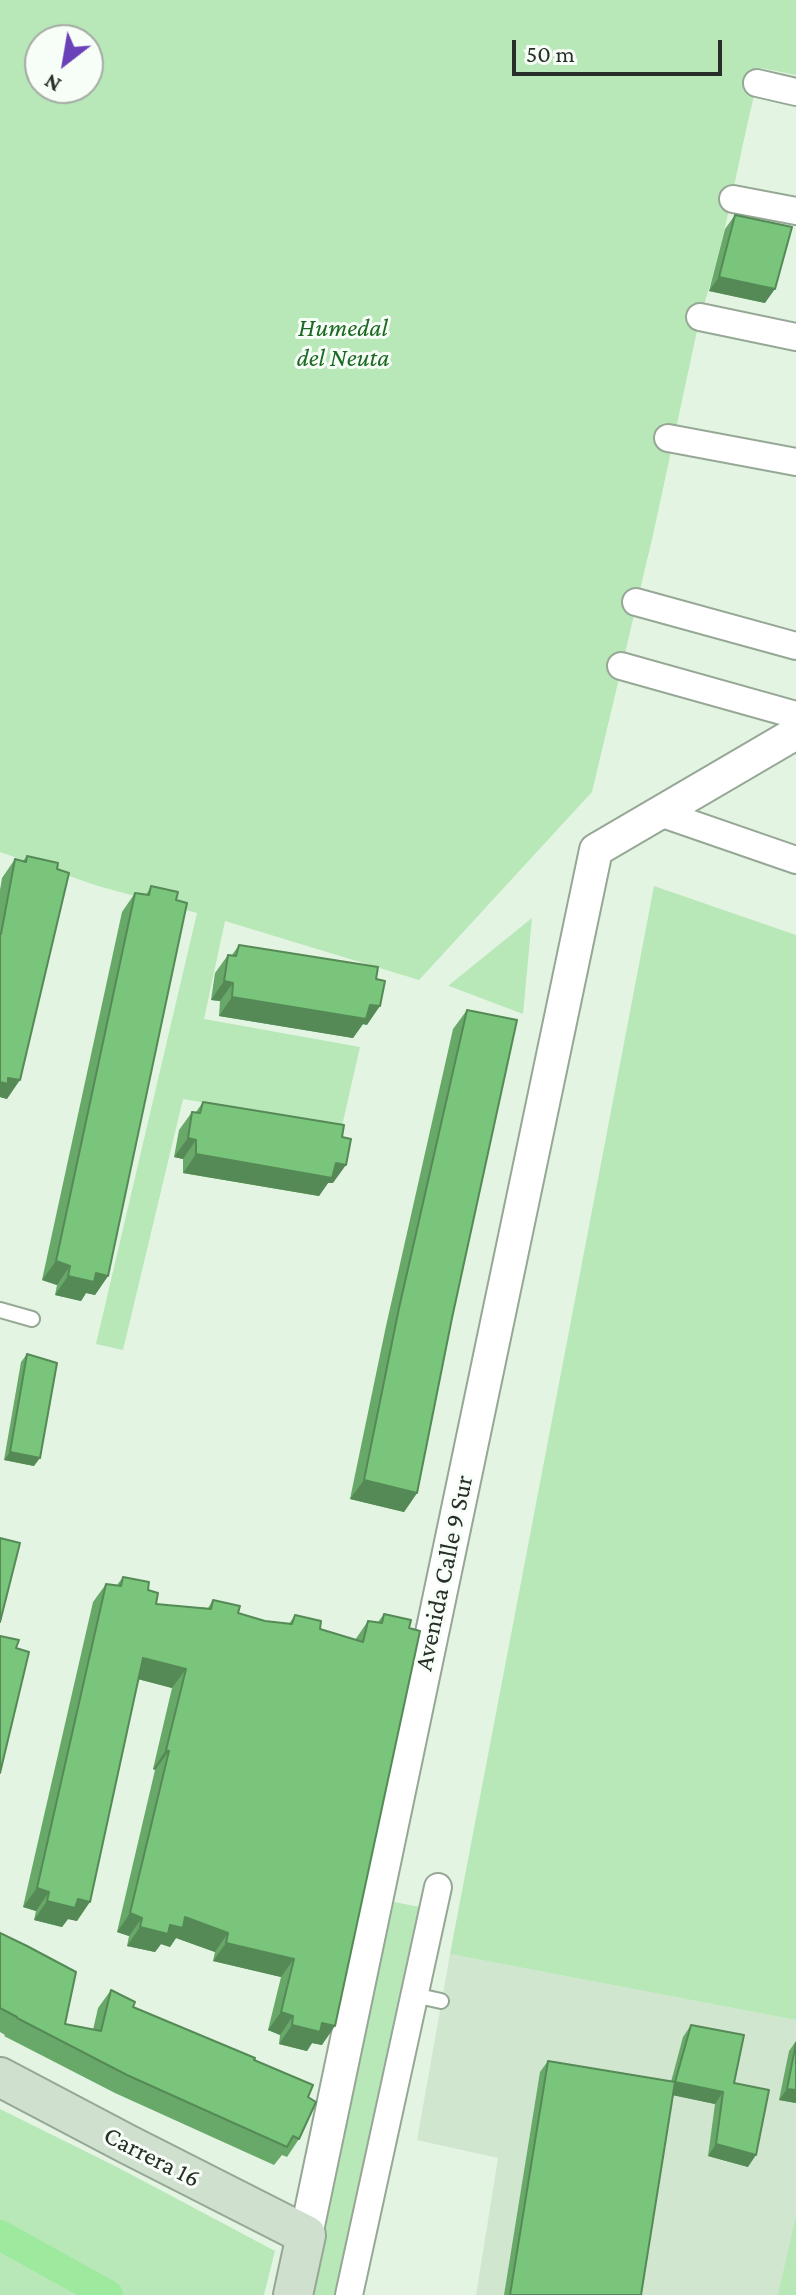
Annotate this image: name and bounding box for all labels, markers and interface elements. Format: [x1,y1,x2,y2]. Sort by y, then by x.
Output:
north arrow [24,24,104,104]
scale bar [516,24,726,74]
text: 50 m [526,40,575,67]
text: N [40,69,65,98]
park label: Humedal del Neuta [296,312,390,374]
street label: Avenida Calle 9 Sur [408,1472,480,1674]
street label: Carrera 16 [99,2119,205,2195]

